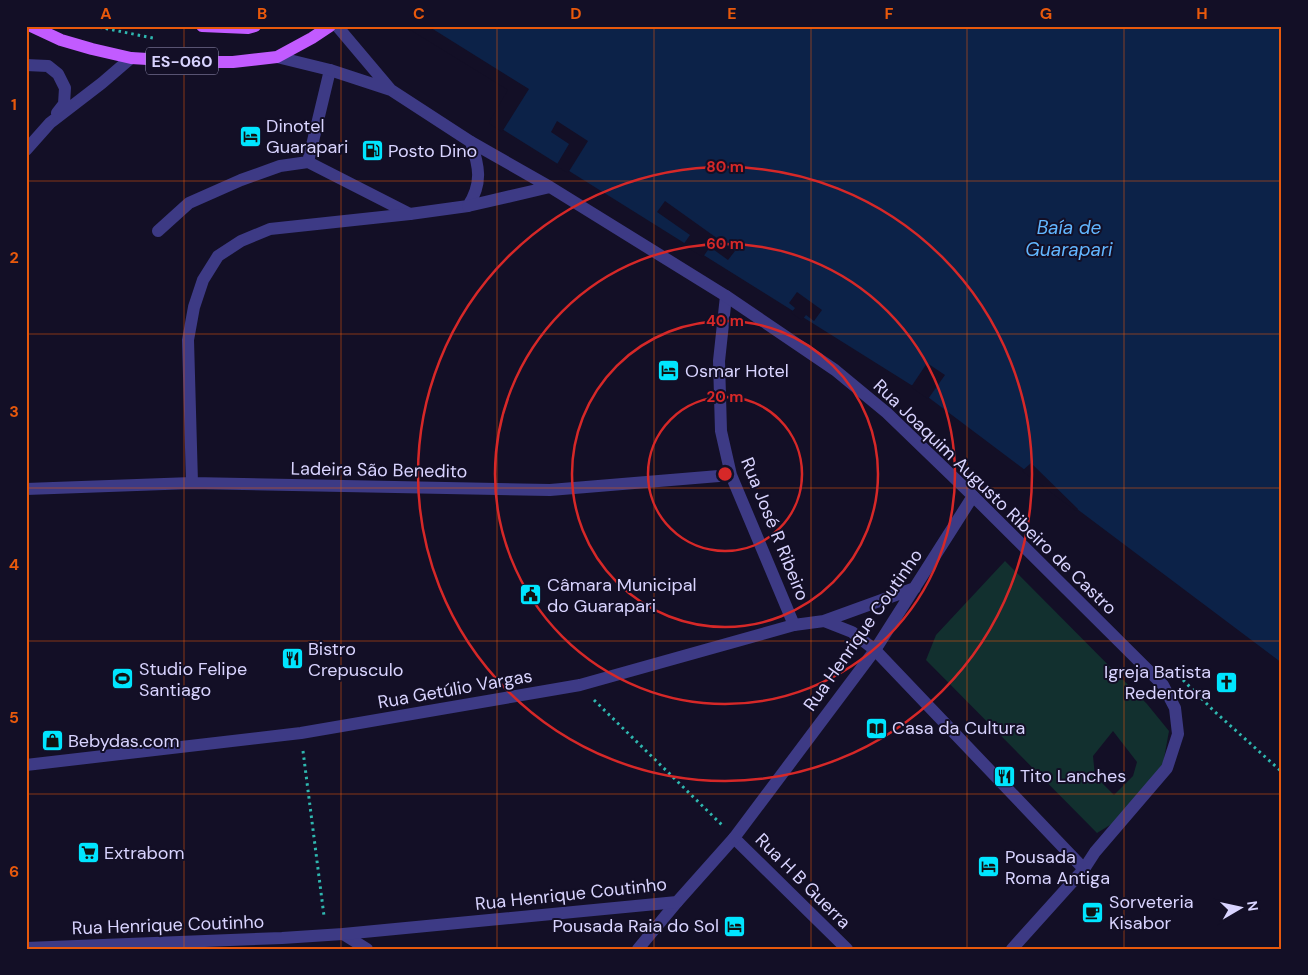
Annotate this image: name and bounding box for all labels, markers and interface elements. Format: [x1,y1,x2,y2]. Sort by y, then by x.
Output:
text: A [100,3,112,24]
text: B [257,3,267,24]
text: C [413,3,425,24]
text: D [570,3,582,24]
text: E [727,3,737,24]
text: F [885,3,894,24]
text: G [1040,3,1052,24]
text: H [1196,3,1208,24]
road number: ES-060 [146,48,218,74]
text: 1 [11,94,17,115]
place label: Dinotel Guarapari [266,114,348,159]
hotel icon: Dinotel Guarapari [238,124,262,148]
fuel station icon: Posto Dino [360,139,384,163]
place label: Posto Dino [388,139,477,163]
text: 80 m [706,157,744,177]
water label: Baía de Guarapari [1025,215,1113,262]
text: 60 m [706,234,744,254]
text: 2 [9,247,19,268]
text: 40 m [706,311,744,331]
hotel icon: Osmar Hotel [657,359,681,383]
place label: Osmar Hotel [685,359,789,383]
street label: Rua Joaquim Augusto Ribeiro de Castro [868,374,1122,620]
text: 20 m [707,387,743,407]
text: 3 [9,401,19,422]
street label: Rua José R Ribeiro [735,454,815,604]
street label: Ladeira São Benedito [290,456,468,484]
centre of rings [716,465,734,483]
street label: Rua Henrique Coutinho [798,544,928,716]
text: 4 [9,554,19,575]
place label: Câmara Municipal do Guarapari [547,573,697,618]
public building icon: Câmara Municipal do Guarapari [519,583,543,607]
place label: Bistro Crepusculo [308,637,403,682]
restaurant icon: Bistro Crepusculo [280,647,304,671]
place label: Studio Felipe Santiago [139,657,247,702]
place label: Igreja Batista Redentora [1104,660,1211,705]
street label: Rua Getúlio Vargas [376,664,534,714]
sports icon: Studio Felipe Santiago [111,667,135,691]
church icon: Igreja Batista Redentora [1215,670,1239,694]
text: 5 [9,707,19,728]
library icon: Casa da Cultura [864,716,888,740]
place label: Casa da Cultura [892,716,1025,740]
shop icon: Bebydas.com [40,729,64,753]
place label: Bebydas.com [68,729,179,753]
restaurant icon: Tito Lanches [992,764,1016,788]
place label: Tito Lanches [1020,764,1126,788]
street label: Rua H B Guerra [750,828,856,934]
supermarket icon: Extrabom [76,841,100,865]
place label: Extrabom [104,841,185,865]
place label: Pousada Roma Antiga [1005,845,1110,890]
hotel icon: Pousada Roma Antiga [977,855,1001,879]
text: 6 [9,861,19,882]
street label: Rua Henrique Coutinho [474,872,668,916]
north arrow [1216,882,1266,932]
place label: Sorveteria Kisabor [1109,890,1194,935]
cafe icon: Sorveteria Kisabor [1081,900,1105,924]
text: N [1243,900,1263,912]
street label: Rua Henrique Coutinho [71,910,265,940]
place label: Pousada Raia do Sol [552,914,719,938]
hotel icon: Pousada Raia do Sol [723,914,747,938]

